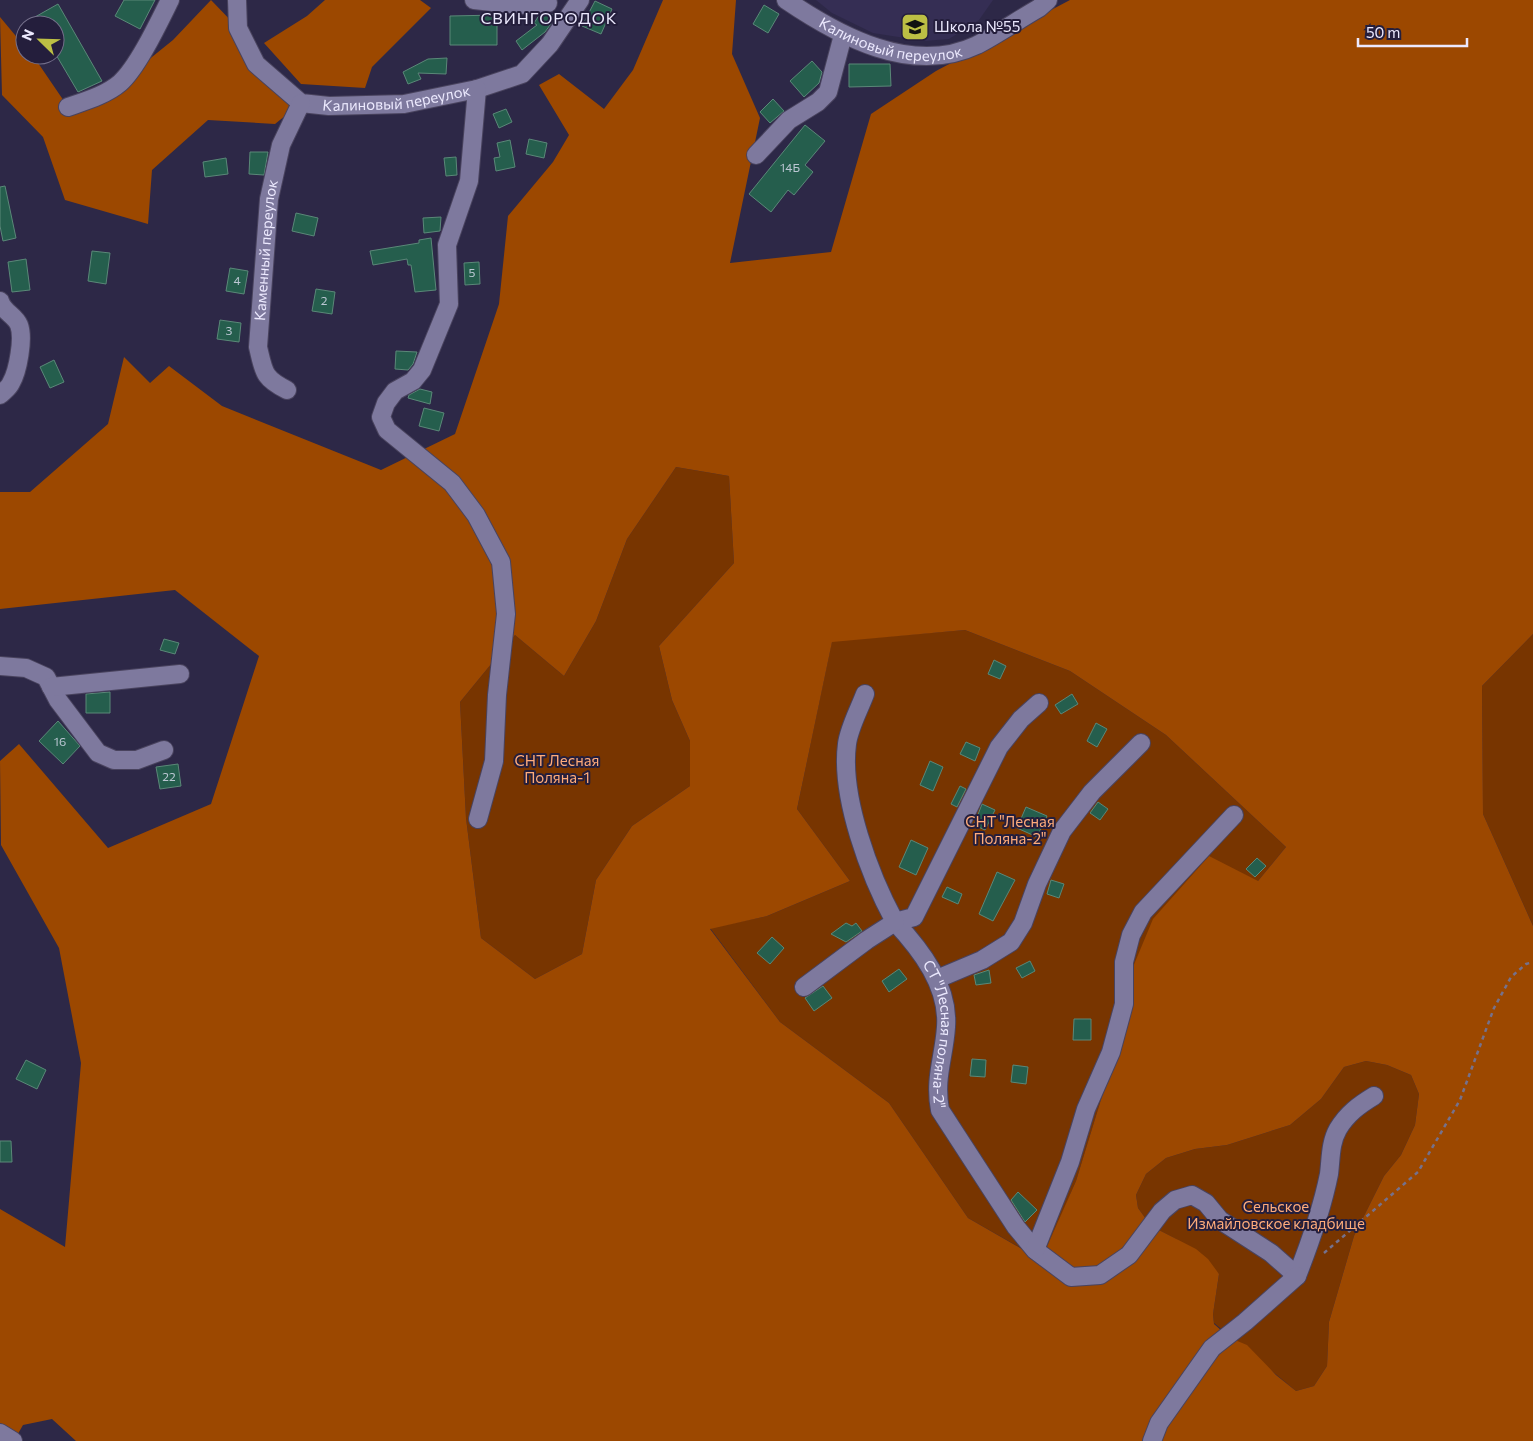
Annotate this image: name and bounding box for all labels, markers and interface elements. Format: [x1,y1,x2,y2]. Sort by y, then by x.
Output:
district label: СВИНГОРОДОК [480,8,618,27]
school or university icon: Школа №55 [900,12,930,42]
street label: Калиновый переулок [816,13,964,64]
north arrow [15,15,65,65]
scale bar [1358,15,1467,47]
place label: Школа №55 [934,17,1020,35]
text: 50 m [1366,23,1400,41]
text: N [18,27,37,43]
street label: Калиновый переулок [322,81,472,114]
house number: 14Б [780,160,800,174]
street label: Каменный переулок [250,178,281,322]
house number: 5 [469,265,476,279]
house number: 4 [233,273,241,287]
house number: 2 [321,293,328,307]
house number: 3 [226,323,233,337]
house number: 16 [54,734,66,748]
park label: СНТ Лесная Поляна-1 [515,751,599,786]
house number: 22 [162,769,176,783]
park label: СНТ "Лесная Поляна-2" [965,812,1055,847]
street label: СТ "Лесная поляна-2" [920,956,956,1110]
park label: Сельское Измайловское кладбище [1187,1197,1365,1232]

